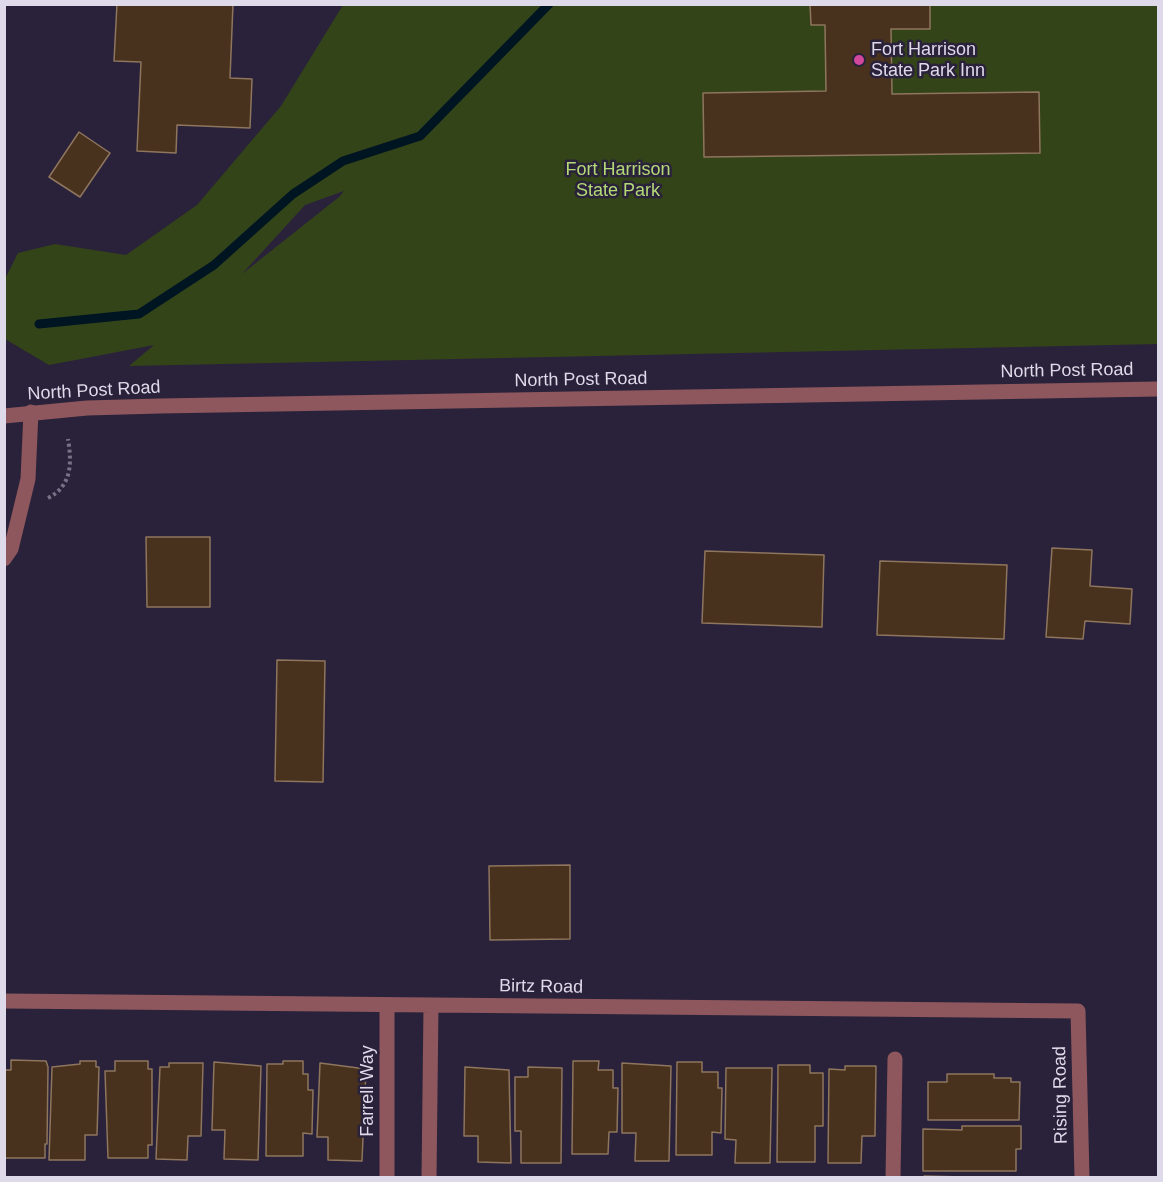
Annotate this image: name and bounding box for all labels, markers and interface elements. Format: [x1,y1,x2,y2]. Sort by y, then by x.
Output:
place label: Fort Harrison State Park Inn [871,39,985,82]
marker: Fort Harrison State Park Inn [852,53,866,67]
park label: Fort Harrison State Park [565,159,671,201]
street label: North Post Road [1000,359,1134,383]
street label: North Post Road [514,368,648,392]
street label: North Post Road [27,377,161,405]
street label: Birtz Road [499,975,583,999]
street label: Farrell Way [357,1045,379,1137]
street label: Rising Road [1049,1046,1073,1144]

